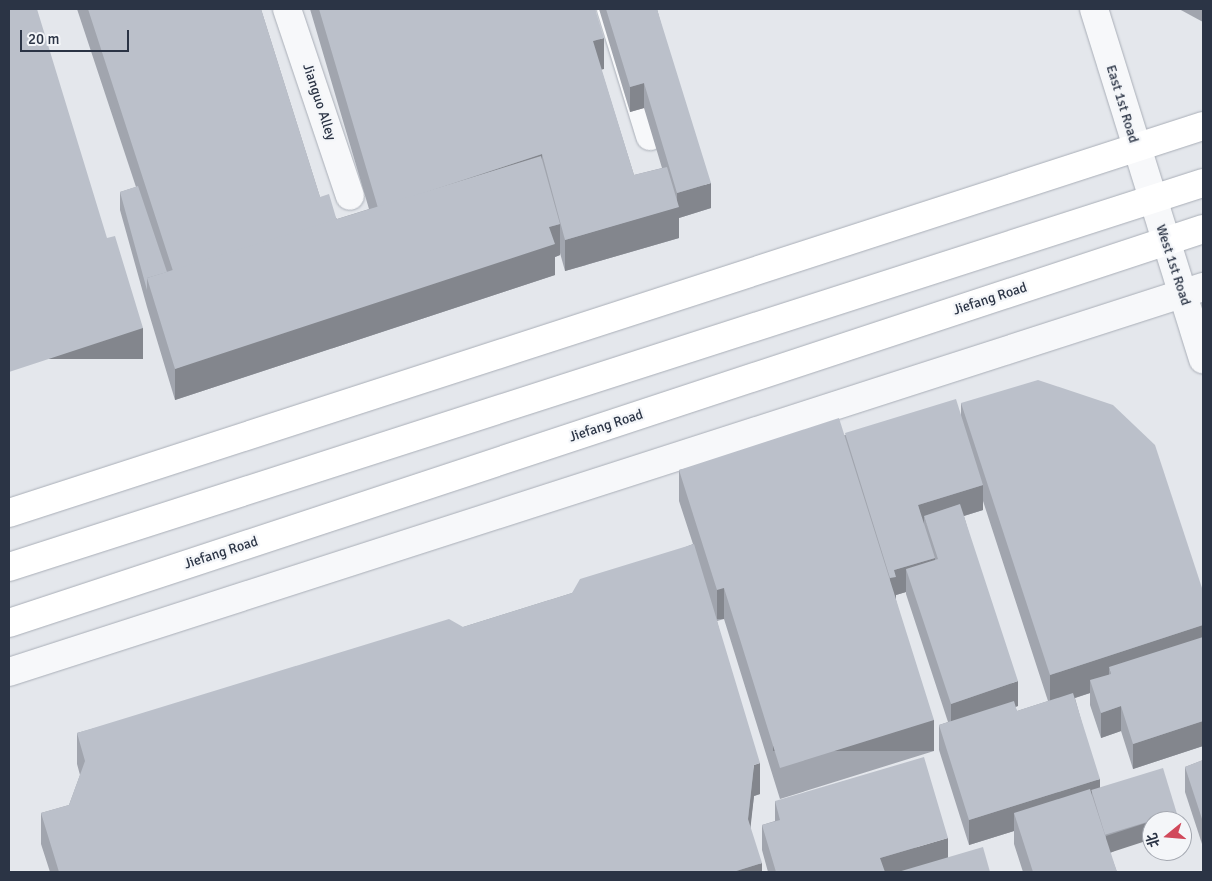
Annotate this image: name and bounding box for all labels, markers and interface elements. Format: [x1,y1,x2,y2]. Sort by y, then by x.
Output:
scale bar [22,20,131,52]
text: 20 m [28,30,59,48]
street label: Jianguo Alley [299,61,339,143]
street label: East 1st Road [1102,63,1142,145]
street label: West 1st Road [1152,222,1194,308]
street label: Jiefang Road [951,279,1029,319]
street label: Jiefang Road [567,406,645,446]
street label: Jiefang Road [182,533,260,573]
north arrow [1142,811,1192,861]
text: 北 [1143,831,1163,849]

